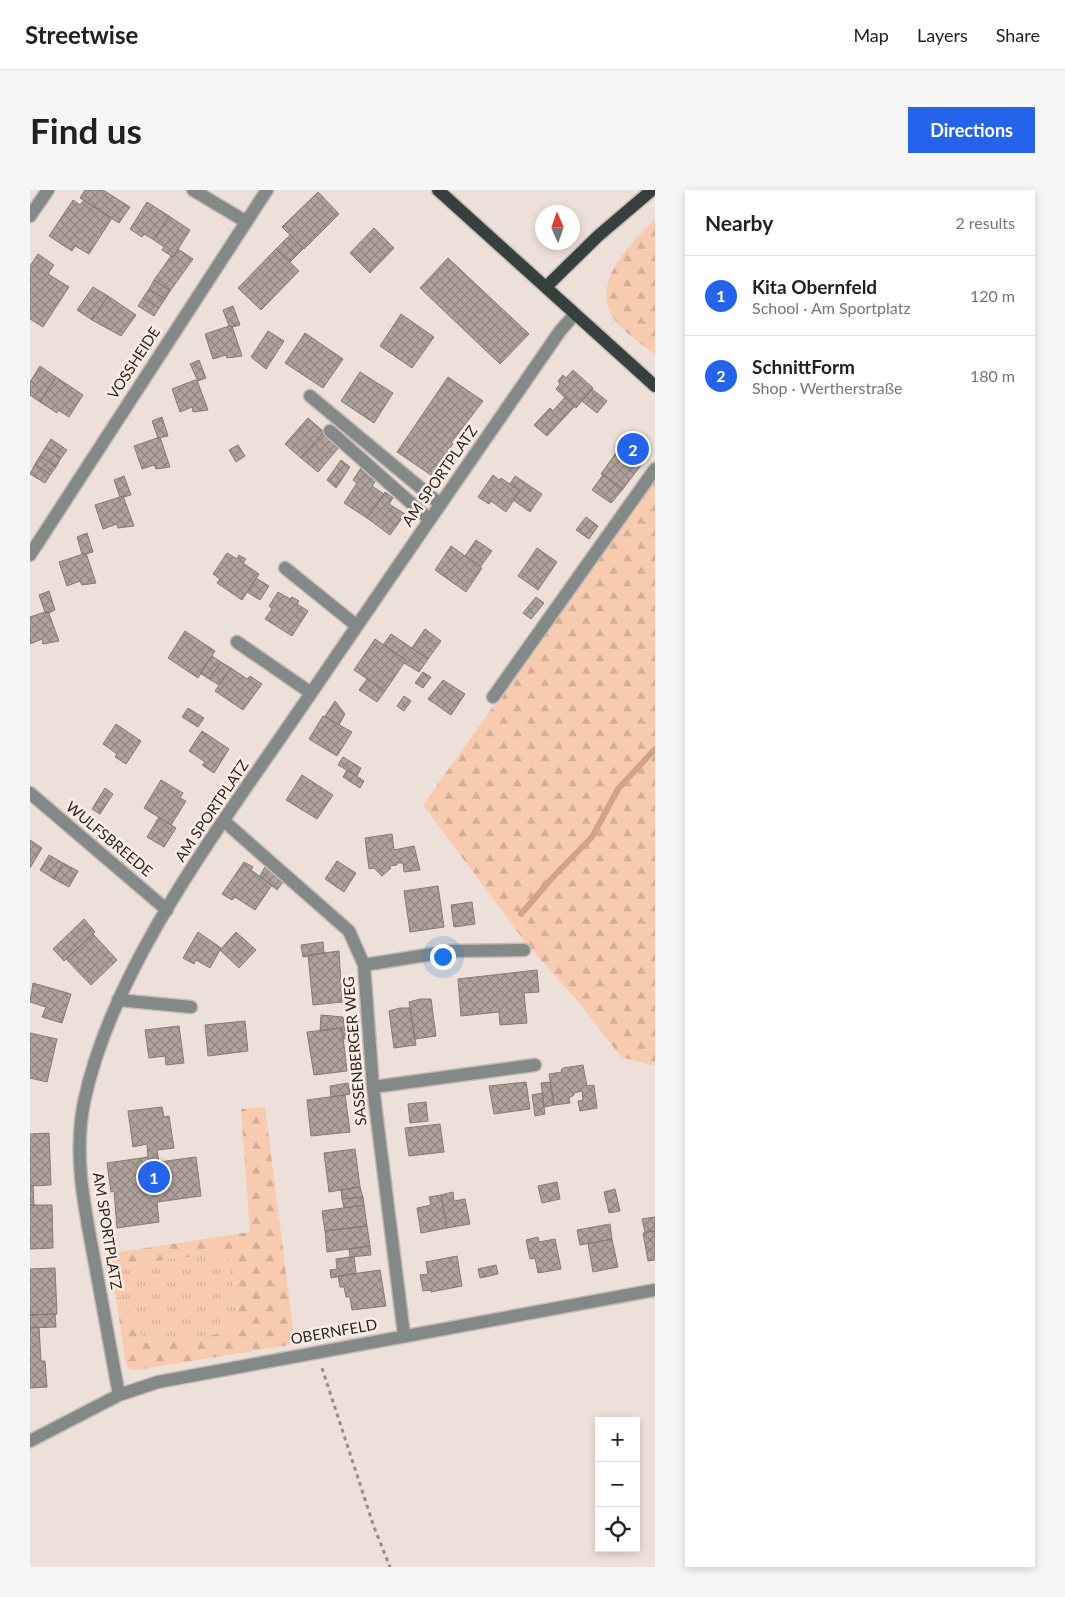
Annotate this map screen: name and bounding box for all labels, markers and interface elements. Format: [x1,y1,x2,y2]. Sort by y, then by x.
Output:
text: Streetwise [25,20,138,49]
text: Map [853,24,889,46]
text: Layers [917,24,968,46]
text: Share [996,24,1040,46]
button: Directions [908,107,1035,153]
text: Find us [30,109,142,151]
north arrow [535,205,580,250]
text: Nearby [705,210,773,235]
text: 2 results [955,213,1015,232]
text: Kita Obernfeld [752,275,877,298]
text: 1 [716,286,726,305]
text: 120 m [970,286,1015,305]
text: School · Am Sportplatz [752,298,911,317]
street label: VOSSHEIDE [103,323,163,402]
text: SchnittForm [752,355,855,378]
text: 2 [716,366,726,385]
text: 180 m [970,366,1015,385]
text: Shop · Wertherstraße [752,378,903,397]
street label: AM SPORTPLATZ [398,422,481,529]
pin: 2 [617,430,649,468]
street label: AM SPORTPLATZ [171,756,252,865]
street label: WULFSBREEDE [63,797,156,880]
your location [430,944,456,970]
street label: SASSENBERGER WEG [339,976,369,1126]
pin: 1 [138,1158,170,1196]
street label: AM SPORTPLATZ [90,1171,126,1291]
street label: OBERNFELD [289,1315,378,1347]
map controls [595,1417,640,1552]
button: + [595,1417,640,1462]
button: − [595,1462,640,1507]
button: locate [595,1507,640,1552]

